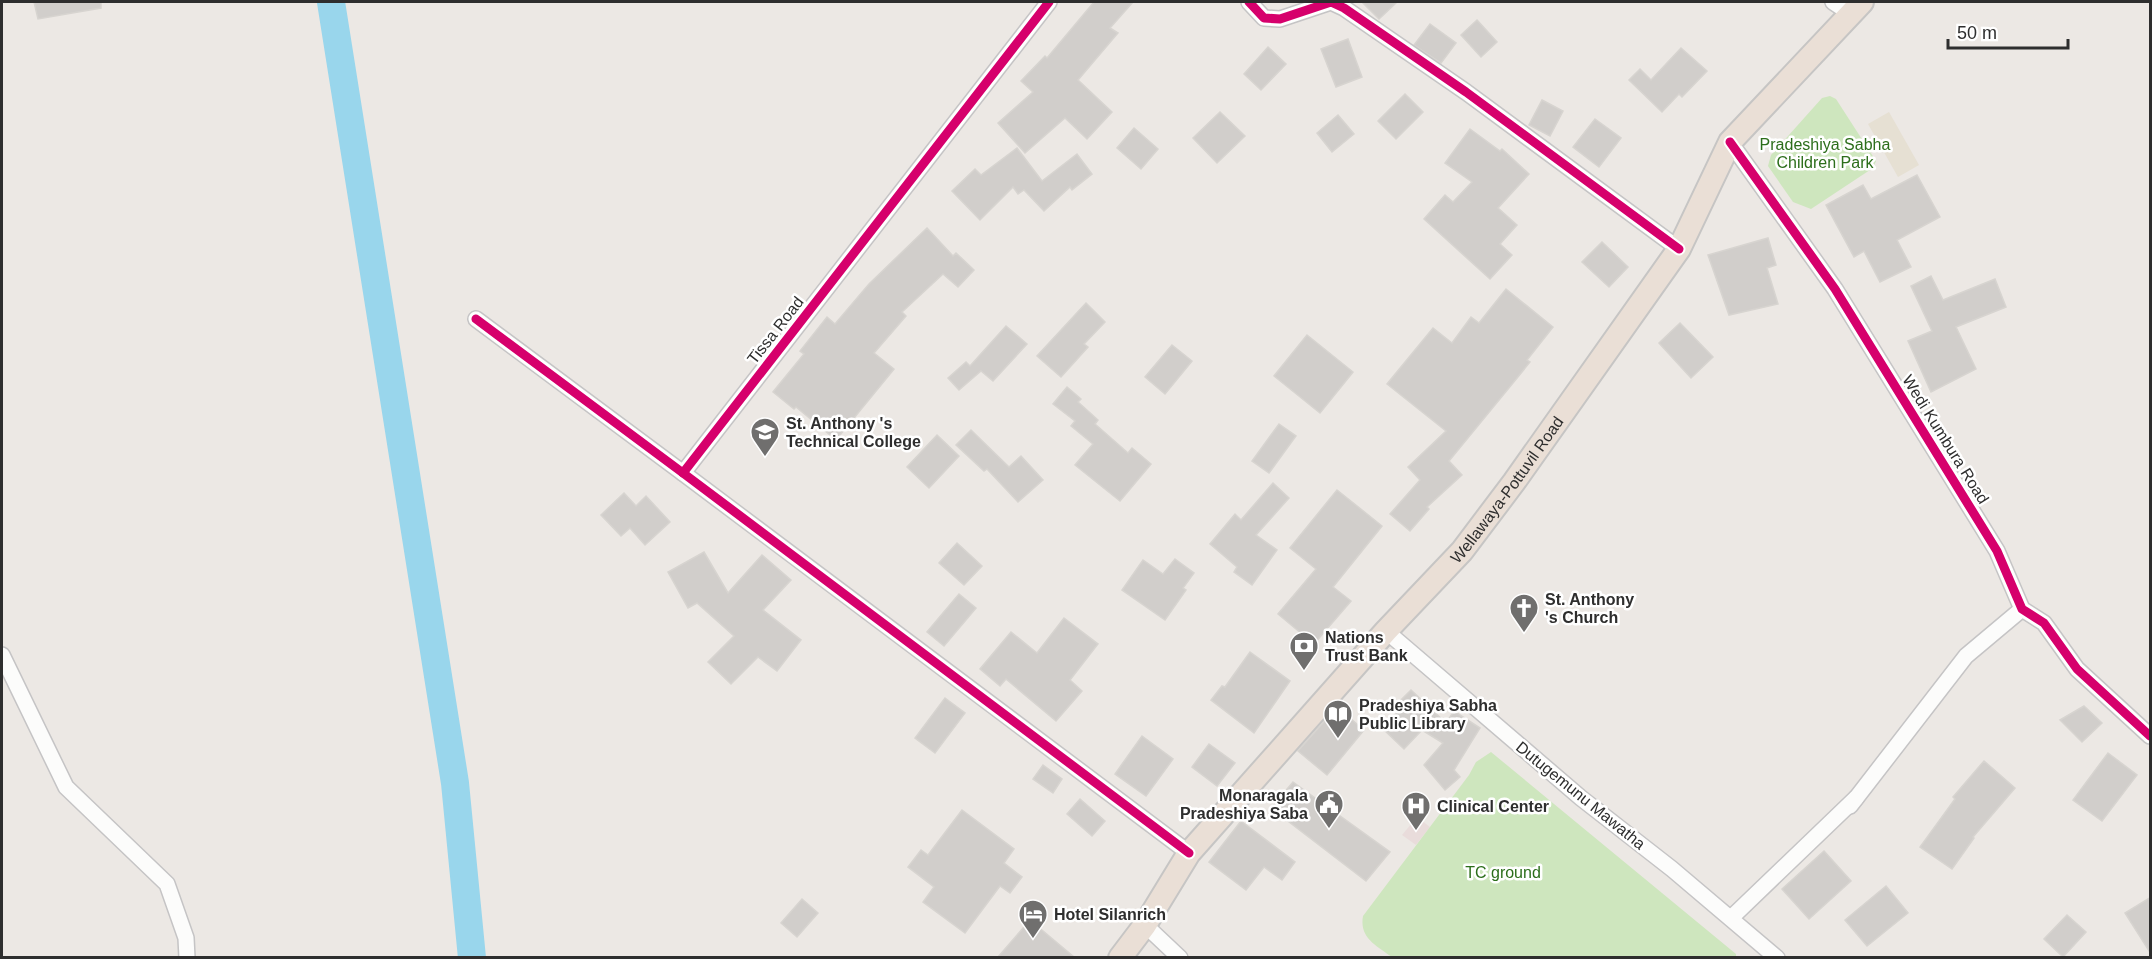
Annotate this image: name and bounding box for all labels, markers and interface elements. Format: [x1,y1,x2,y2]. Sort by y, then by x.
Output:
scale bar [1948,12,2068,50]
text: 50 m [1957,23,1997,43]
park label: Pradeshiya Sabha Children Park [1760,136,1890,171]
street label: Tissa Road [744,293,807,367]
street label: Wedi Kumbura Road [1899,372,1992,507]
street label: Wellawaya-Pottuvil Road [1447,413,1567,566]
place label: St. Anthony 's Technical College [786,415,921,450]
school or university icon: St. Anthony 's Technical College [749,416,781,458]
place label: St. Anthony 's Church [1545,591,1634,626]
church icon: St. Anthony 's Church [1508,592,1540,634]
place label: Nations Trust Bank [1325,629,1408,664]
bank icon: Nations Trust Bank [1288,630,1320,672]
place label: Pradeshiya Sabha Public Library [1359,697,1497,732]
library icon: Pradeshiya Sabha Public Library [1322,698,1354,740]
street label: Dutugemunu Mawatha [1513,738,1649,853]
place label: Monaragala Pradeshiya Saba [1180,787,1308,822]
public building icon: Monaragala Pradeshiya Saba [1313,788,1345,830]
hospital icon: Clinical Center [1400,790,1432,832]
place label: Clinical Center [1437,798,1549,815]
park label: TC ground [1465,864,1541,881]
hotel icon: Hotel Silanrich [1017,898,1049,940]
place label: Hotel Silanrich [1054,906,1166,923]

